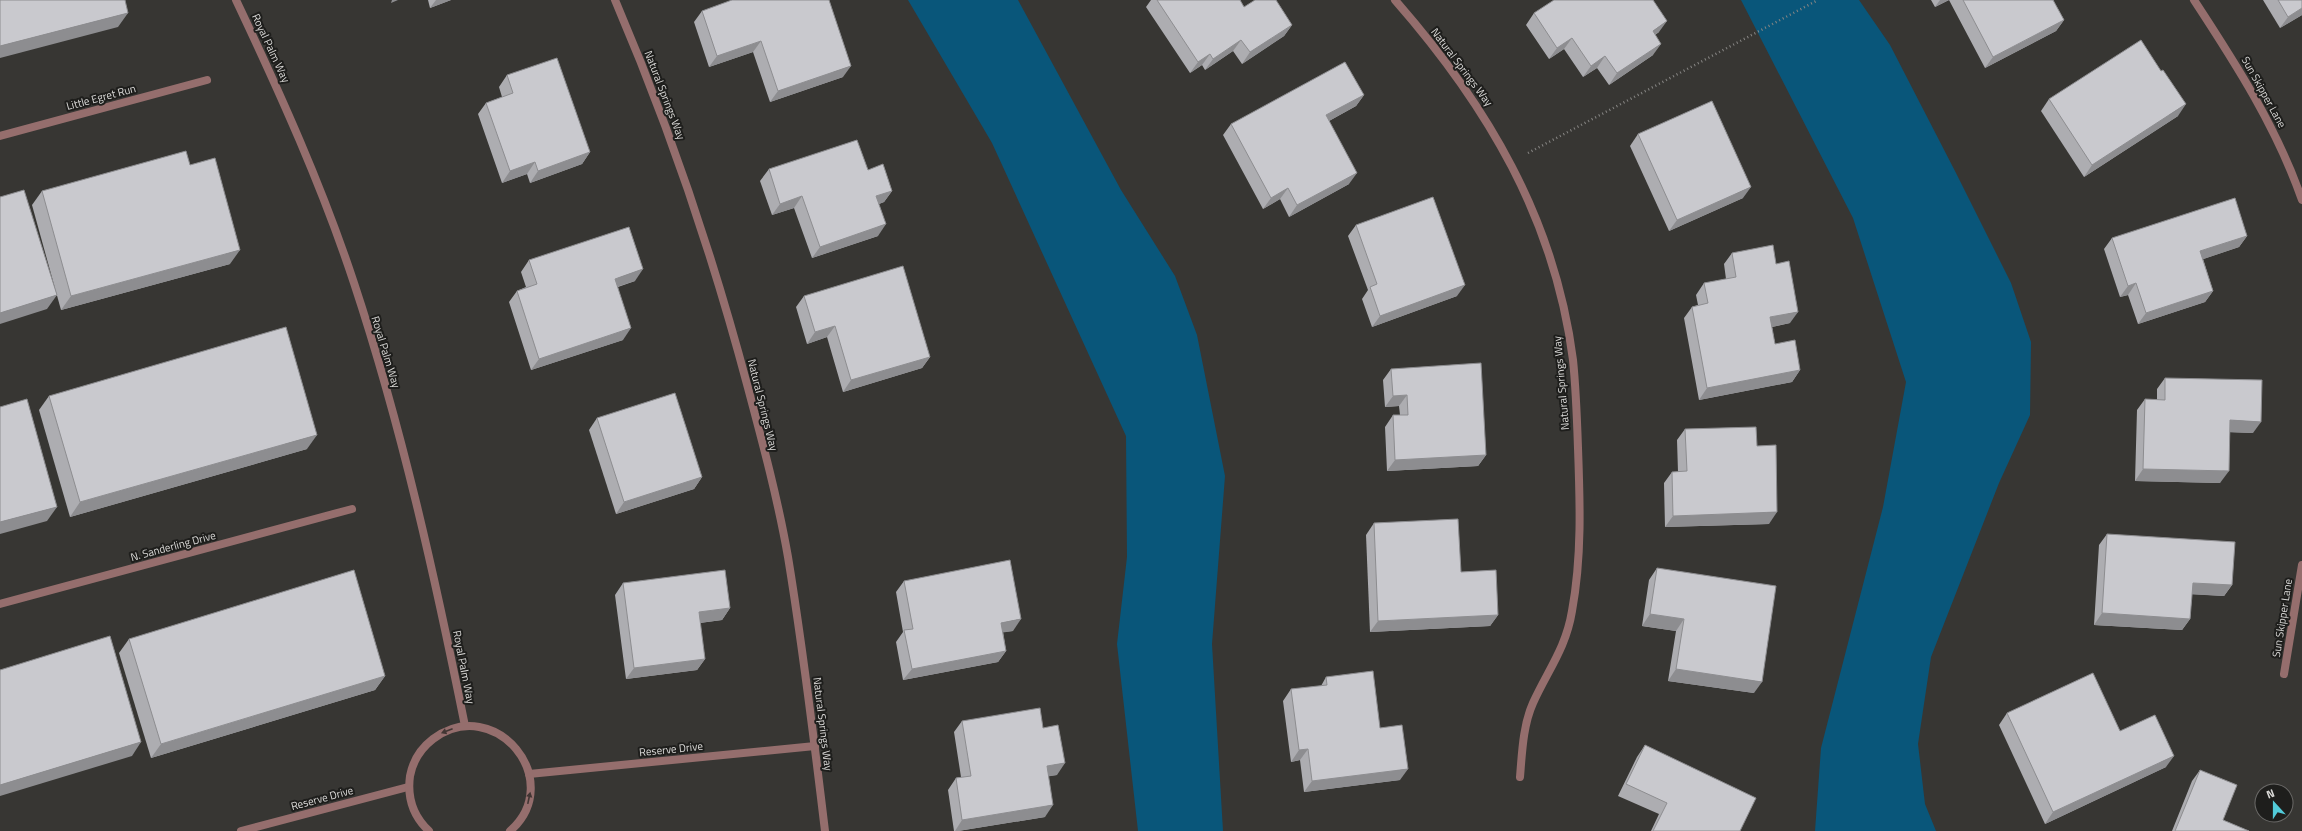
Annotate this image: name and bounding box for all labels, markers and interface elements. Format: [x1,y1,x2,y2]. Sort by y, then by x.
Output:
street label: Royal Palm Way [248,11,294,86]
street label: Natural Springs Way [1427,25,1497,110]
street label: Natural Springs Way [641,48,690,143]
street label: Sun Skipper Lane [2238,53,2290,131]
street label: Little Egret Run [64,80,138,114]
street label: Royal Palm Way [367,314,405,391]
street label: Natural Springs Way [1549,335,1573,431]
street label: Natural Springs Way [744,357,782,453]
street label: N. Sanderling Drive [129,527,218,565]
street label: Sun Skipper Lane [2268,577,2296,658]
street label: Royal Palm Way [449,629,479,706]
street label: Natural Springs Way [809,676,837,772]
one-way arrow [441,729,453,735]
street label: Reserve Drive [638,738,704,760]
street label: Reserve Drive [289,782,355,814]
north arrow [2254,783,2294,823]
text: N [2264,785,2277,802]
one-way arrow [526,792,532,804]

